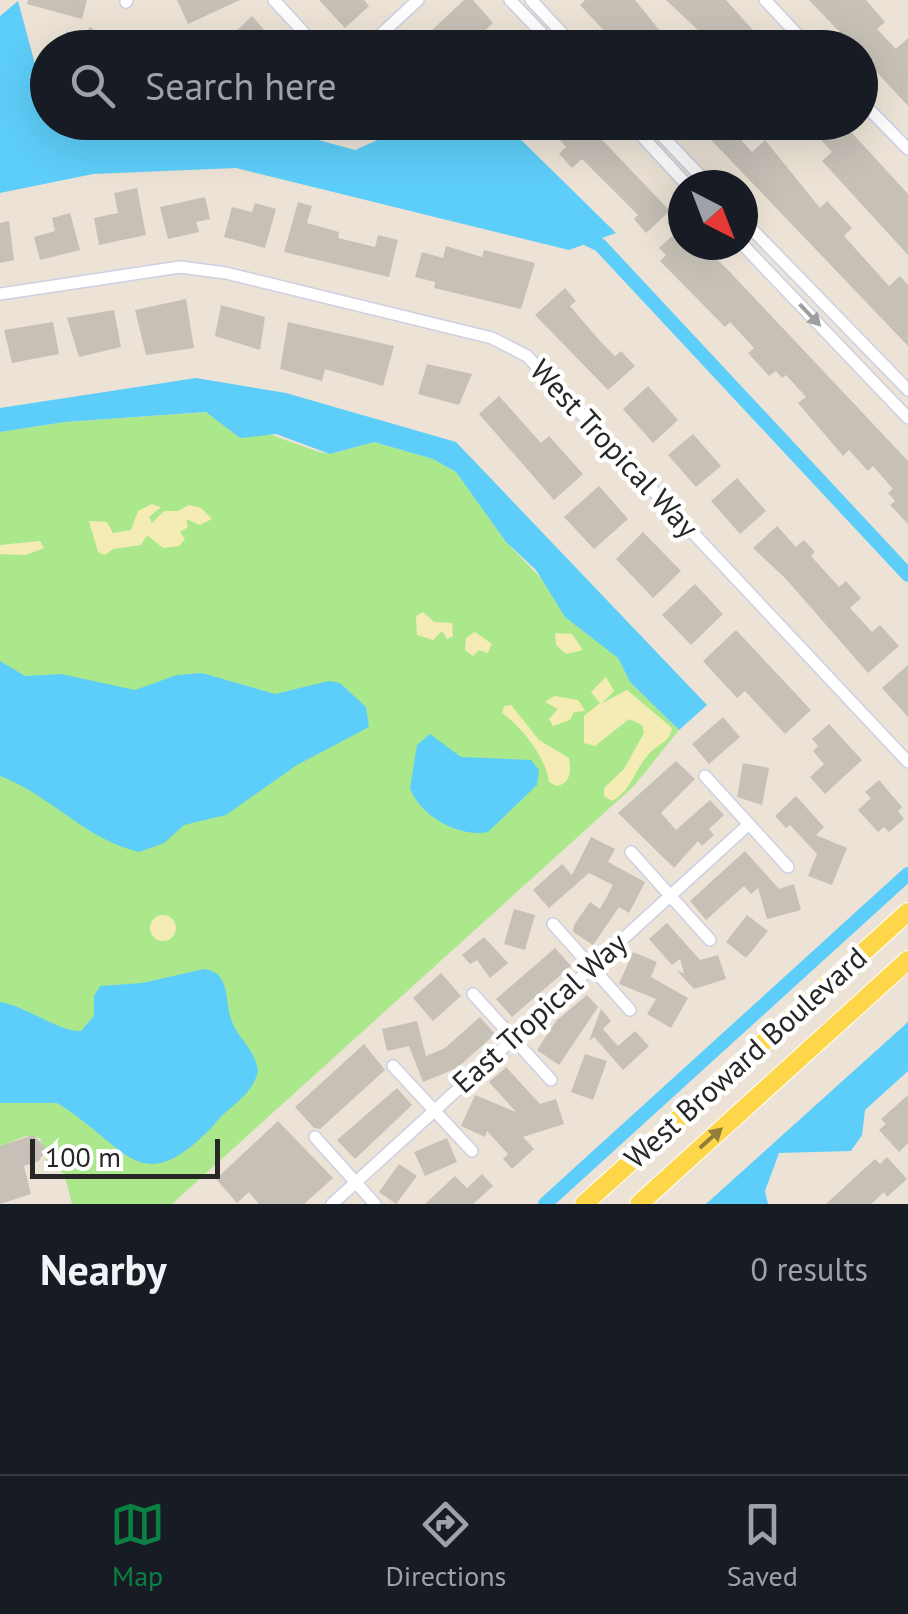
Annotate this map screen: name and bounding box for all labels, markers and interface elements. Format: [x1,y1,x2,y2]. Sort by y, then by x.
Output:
search box [30,30,878,140]
icon: search [65,58,120,113]
text: Search here [145,61,337,110]
north arrow [668,170,758,260]
one-way arrow [798,303,821,327]
street label: West Tropical Way [522,351,708,545]
street label: East Tropical Way [443,923,635,1101]
street label: West Broward Boulevard [616,938,874,1176]
one-way arrow [698,1128,723,1150]
scale bar [30,1134,220,1178]
text: 100 m [45,1138,121,1175]
text: Nearby [40,1242,167,1297]
text: 0 results [750,1248,868,1290]
tab: Map [110,1497,165,1594]
tab: Directions [385,1497,506,1594]
tab: Saved [727,1497,798,1594]

